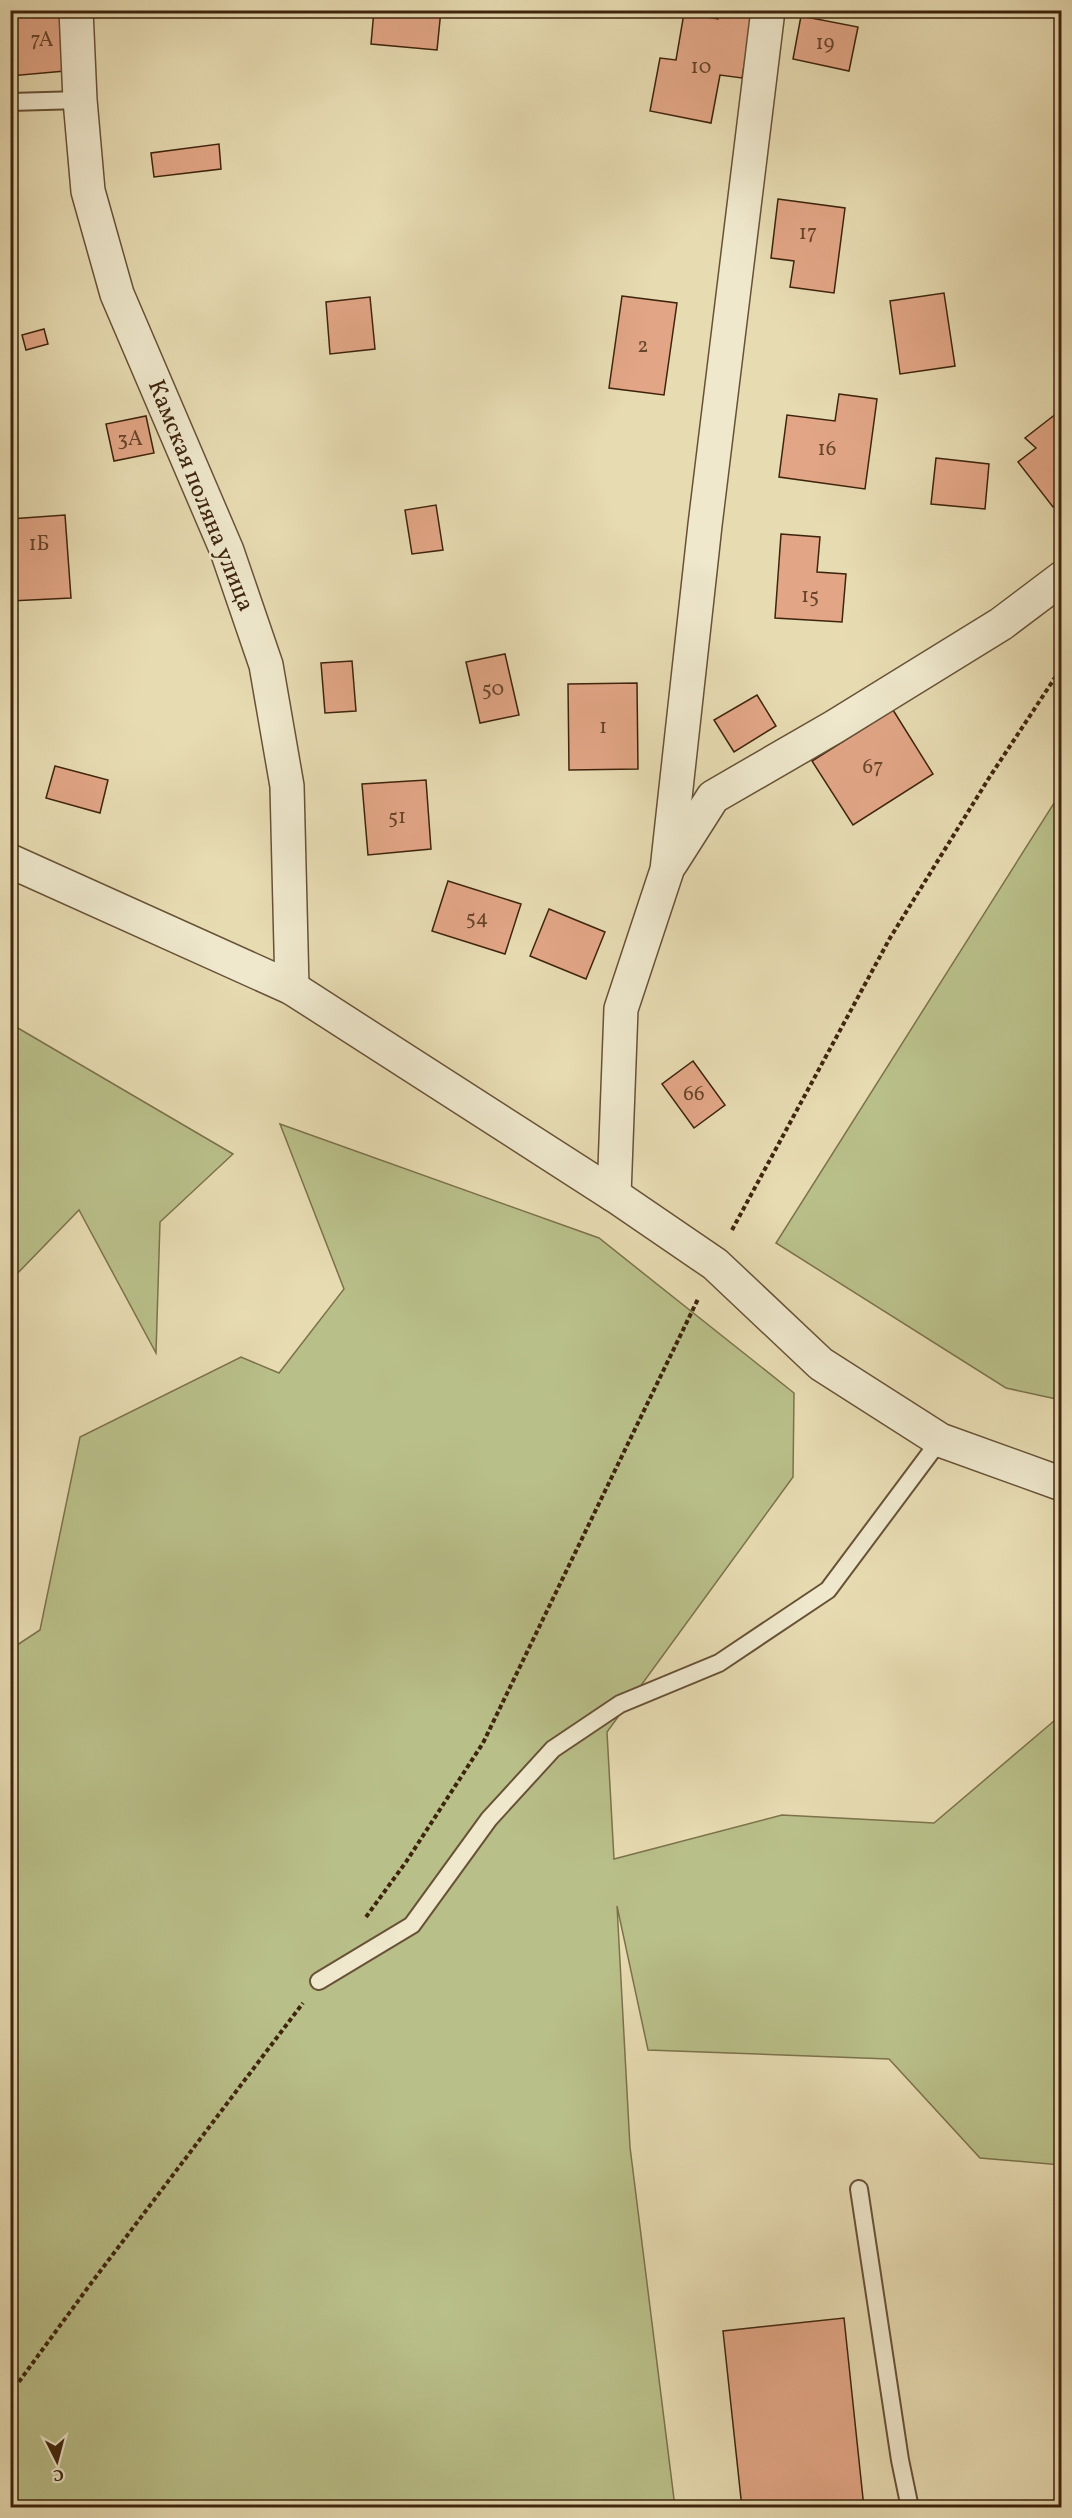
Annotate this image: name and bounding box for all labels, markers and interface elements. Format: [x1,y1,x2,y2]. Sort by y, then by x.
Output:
house number: 7А [31,26,54,55]
house number: 19 [815,29,835,58]
house number: 10 [691,53,711,82]
house number: 17 [799,219,817,248]
house number: 2 [637,332,649,361]
street label: Камская поляна улица [138,375,262,617]
house number: 3А [117,425,143,454]
house number: 16 [818,435,836,464]
house number: 1Б [28,530,50,559]
house number: 15 [801,582,819,611]
house number: 50 [482,675,504,704]
house number: 1 [599,713,607,742]
house number: 67 [863,753,883,782]
house number: 51 [388,803,406,832]
house number: 54 [466,904,488,933]
house number: 66 [683,1080,705,1109]
north arrow [27,2431,87,2491]
text: С [52,2462,65,2485]

